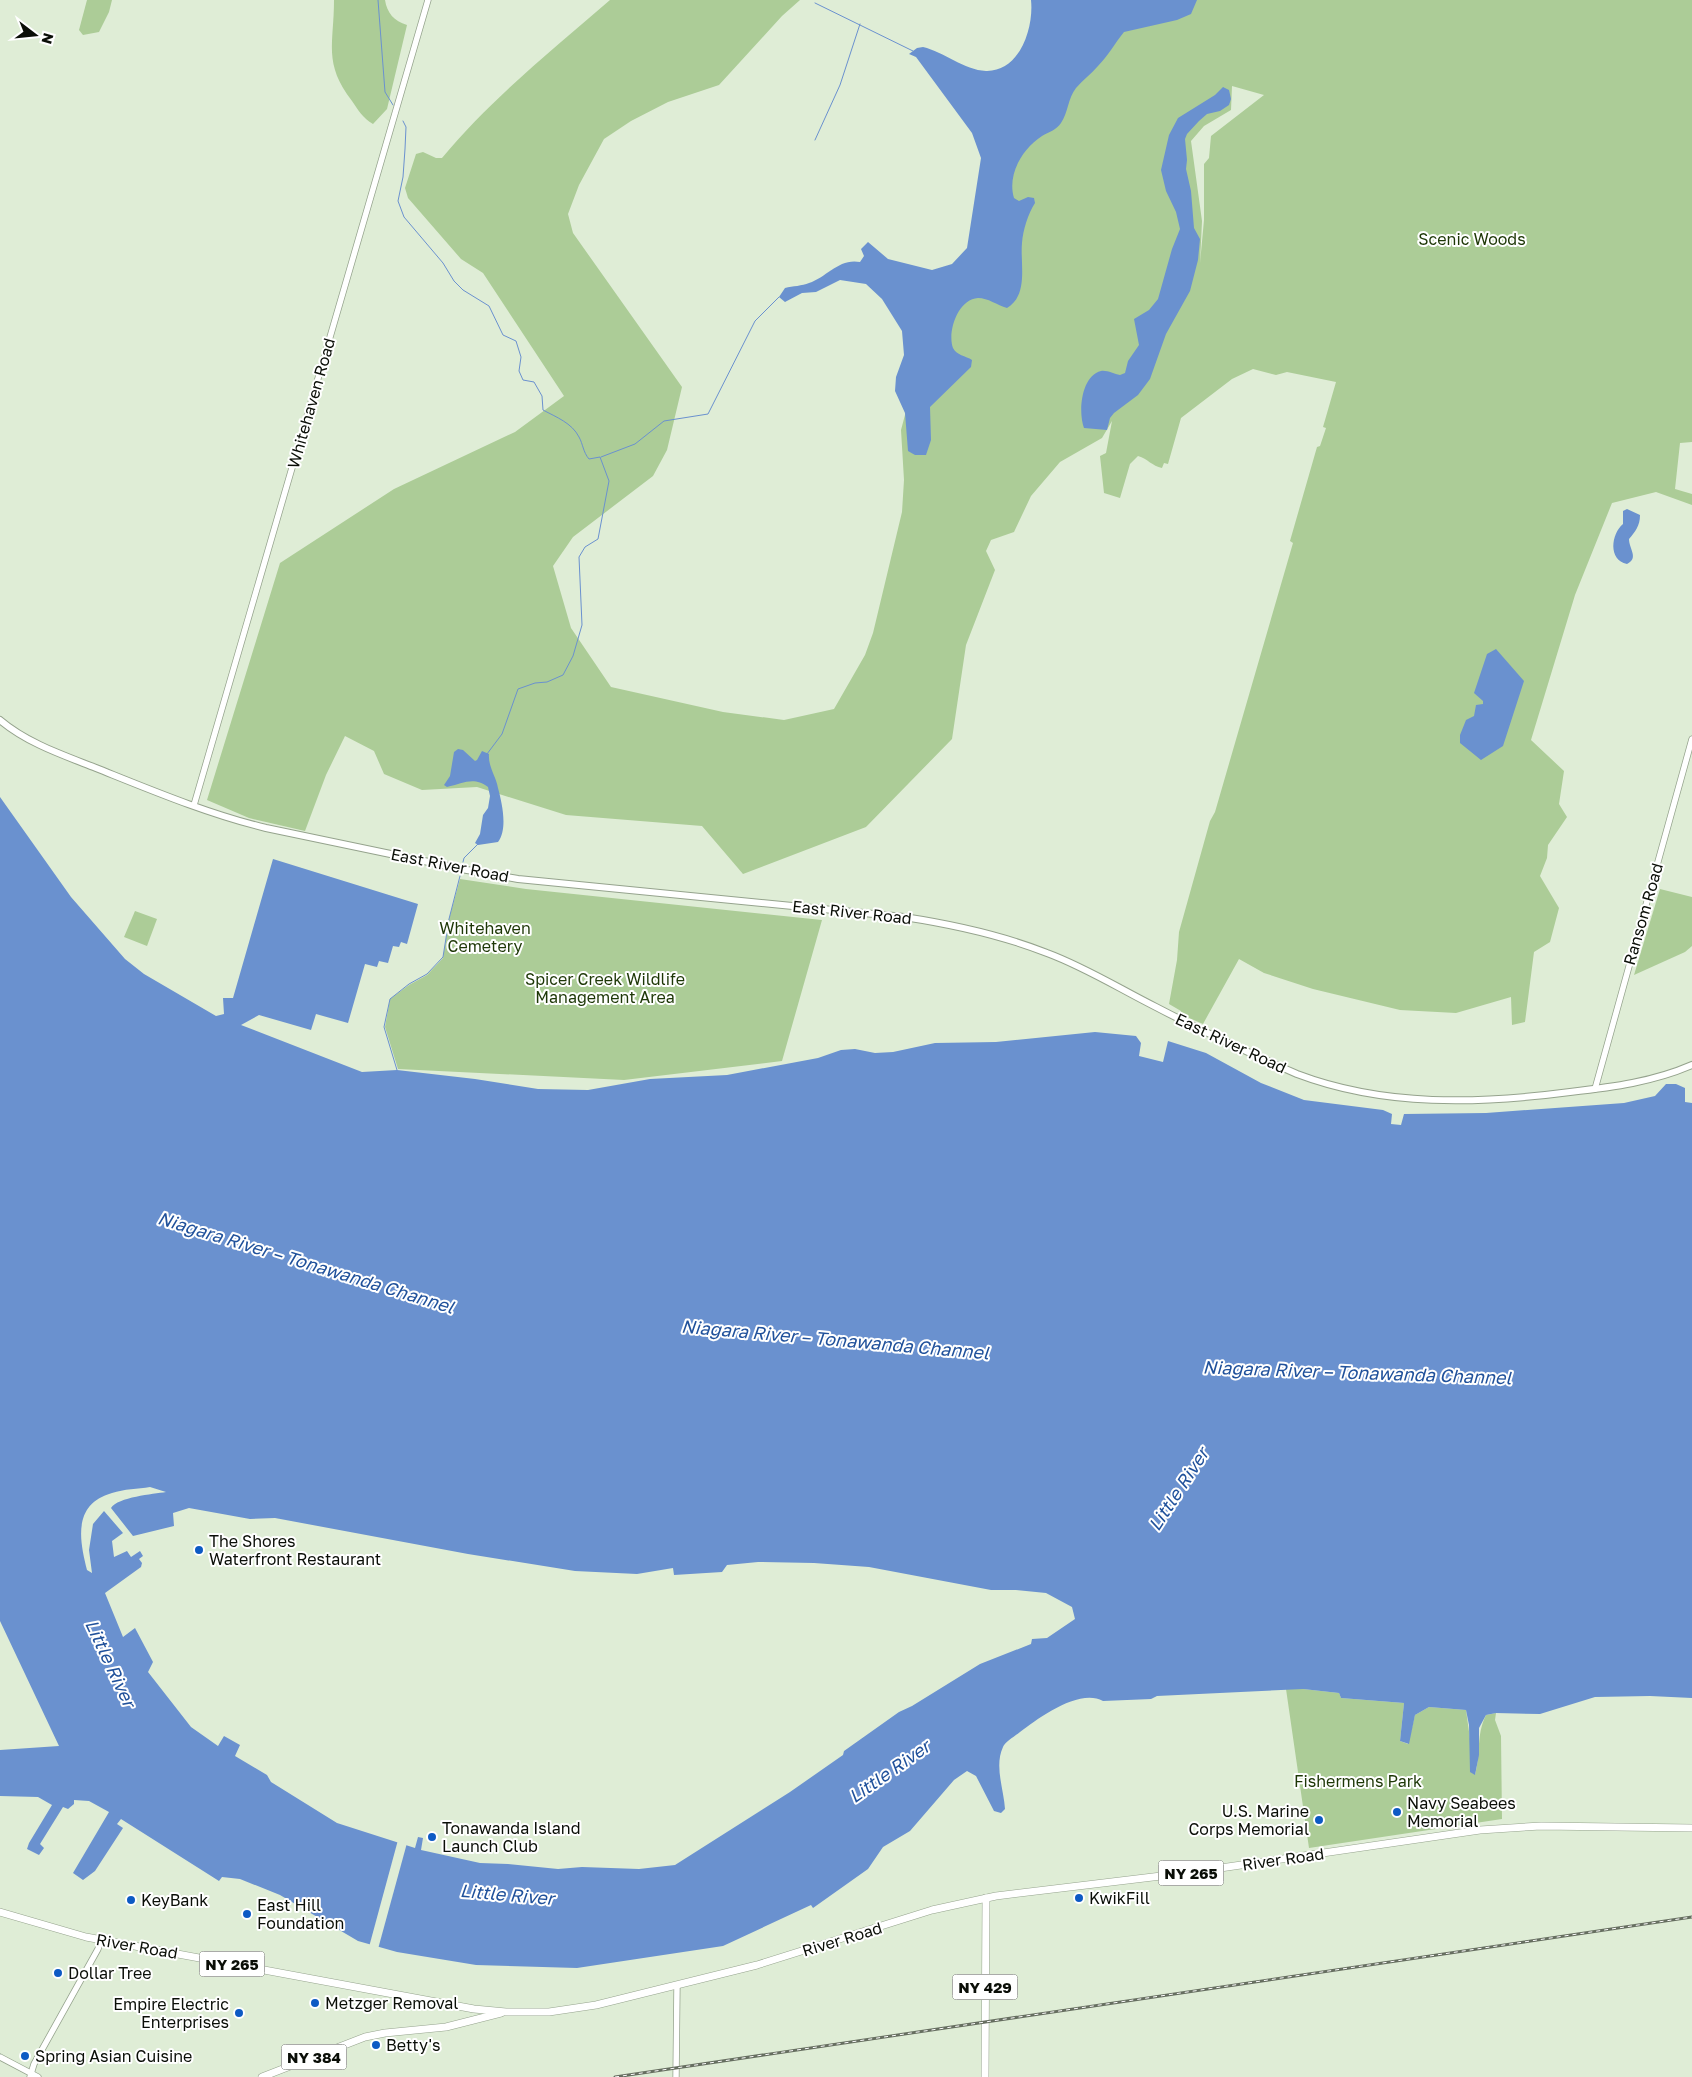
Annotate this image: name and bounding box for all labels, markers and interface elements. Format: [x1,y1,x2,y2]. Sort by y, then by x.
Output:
north arrow [10,10,60,60]
text: N [38,31,58,46]
park label: Scenic Woods [1418,229,1526,249]
street label: Whitehaven Road [283,336,339,470]
street label: East River Road [389,844,511,886]
street label: Ransom Road [1619,861,1667,967]
street label: East River Road [791,896,913,928]
park label: Whitehaven Cemetery [439,918,531,956]
park label: Spicer Creek Wildlife Management Area [525,969,685,1007]
street label: East River Road [1172,1009,1290,1077]
water label: Niagara River – Tonawanda Channel [155,1206,458,1318]
water label: Niagara River – Tonawanda Channel [680,1315,991,1364]
water label: Niagara River – Tonawanda Channel [1202,1356,1513,1388]
water label: Little River [1143,1441,1214,1534]
place label: The Shores Waterfront Restaurant [209,1531,381,1569]
marker: The Shores Waterfront Restaurant [193,1544,205,1556]
water label: Little River [81,1616,142,1713]
water label: Little River [844,1733,936,1807]
park label: Fishermens Park [1294,1771,1422,1791]
place label: Navy Seabees Memorial [1407,1793,1516,1831]
place label: U.S. Marine Corps Memorial [1188,1801,1309,1839]
marker: Navy Seabees Memorial [1391,1806,1403,1818]
marker: U.S. Marine Corps Memorial [1313,1814,1325,1826]
place label: Tonawanda Island Launch Club [442,1818,581,1856]
marker: Tonawanda Island Launch Club [426,1831,438,1843]
street label: River Road [1241,1843,1325,1875]
road number: NY 265 [1158,1860,1224,1886]
water label: Little River [459,1879,558,1909]
place label: KwikFill [1089,1888,1150,1908]
place label: KeyBank [141,1890,208,1910]
marker: KwikFill [1073,1892,1085,1904]
marker: KeyBank [125,1894,137,1906]
place label: East Hill Foundation [257,1895,344,1933]
marker: East Hill Foundation [241,1908,253,1920]
street label: River Road [800,1917,884,1961]
street label: River Road [95,1929,179,1963]
road number: NY 265 [200,1952,264,1976]
place label: Dollar Tree [68,1963,151,1983]
marker: Dollar Tree [52,1967,64,1979]
road number: NY 429 [952,1974,1018,2000]
place label: Metzger Removal [325,1993,458,2013]
place label: Empire Electric Enterprises [113,1994,229,2032]
marker: Metzger Removal [309,1997,321,2009]
marker: Empire Electric Enterprises [233,2007,245,2019]
place label: Betty's [386,2035,441,2055]
marker: Betty's [370,2039,382,2051]
road number: NY 384 [282,2044,346,2070]
place label: Spring Asian Cuisine [35,2046,192,2066]
marker: Spring Asian Cuisine [19,2050,31,2062]

